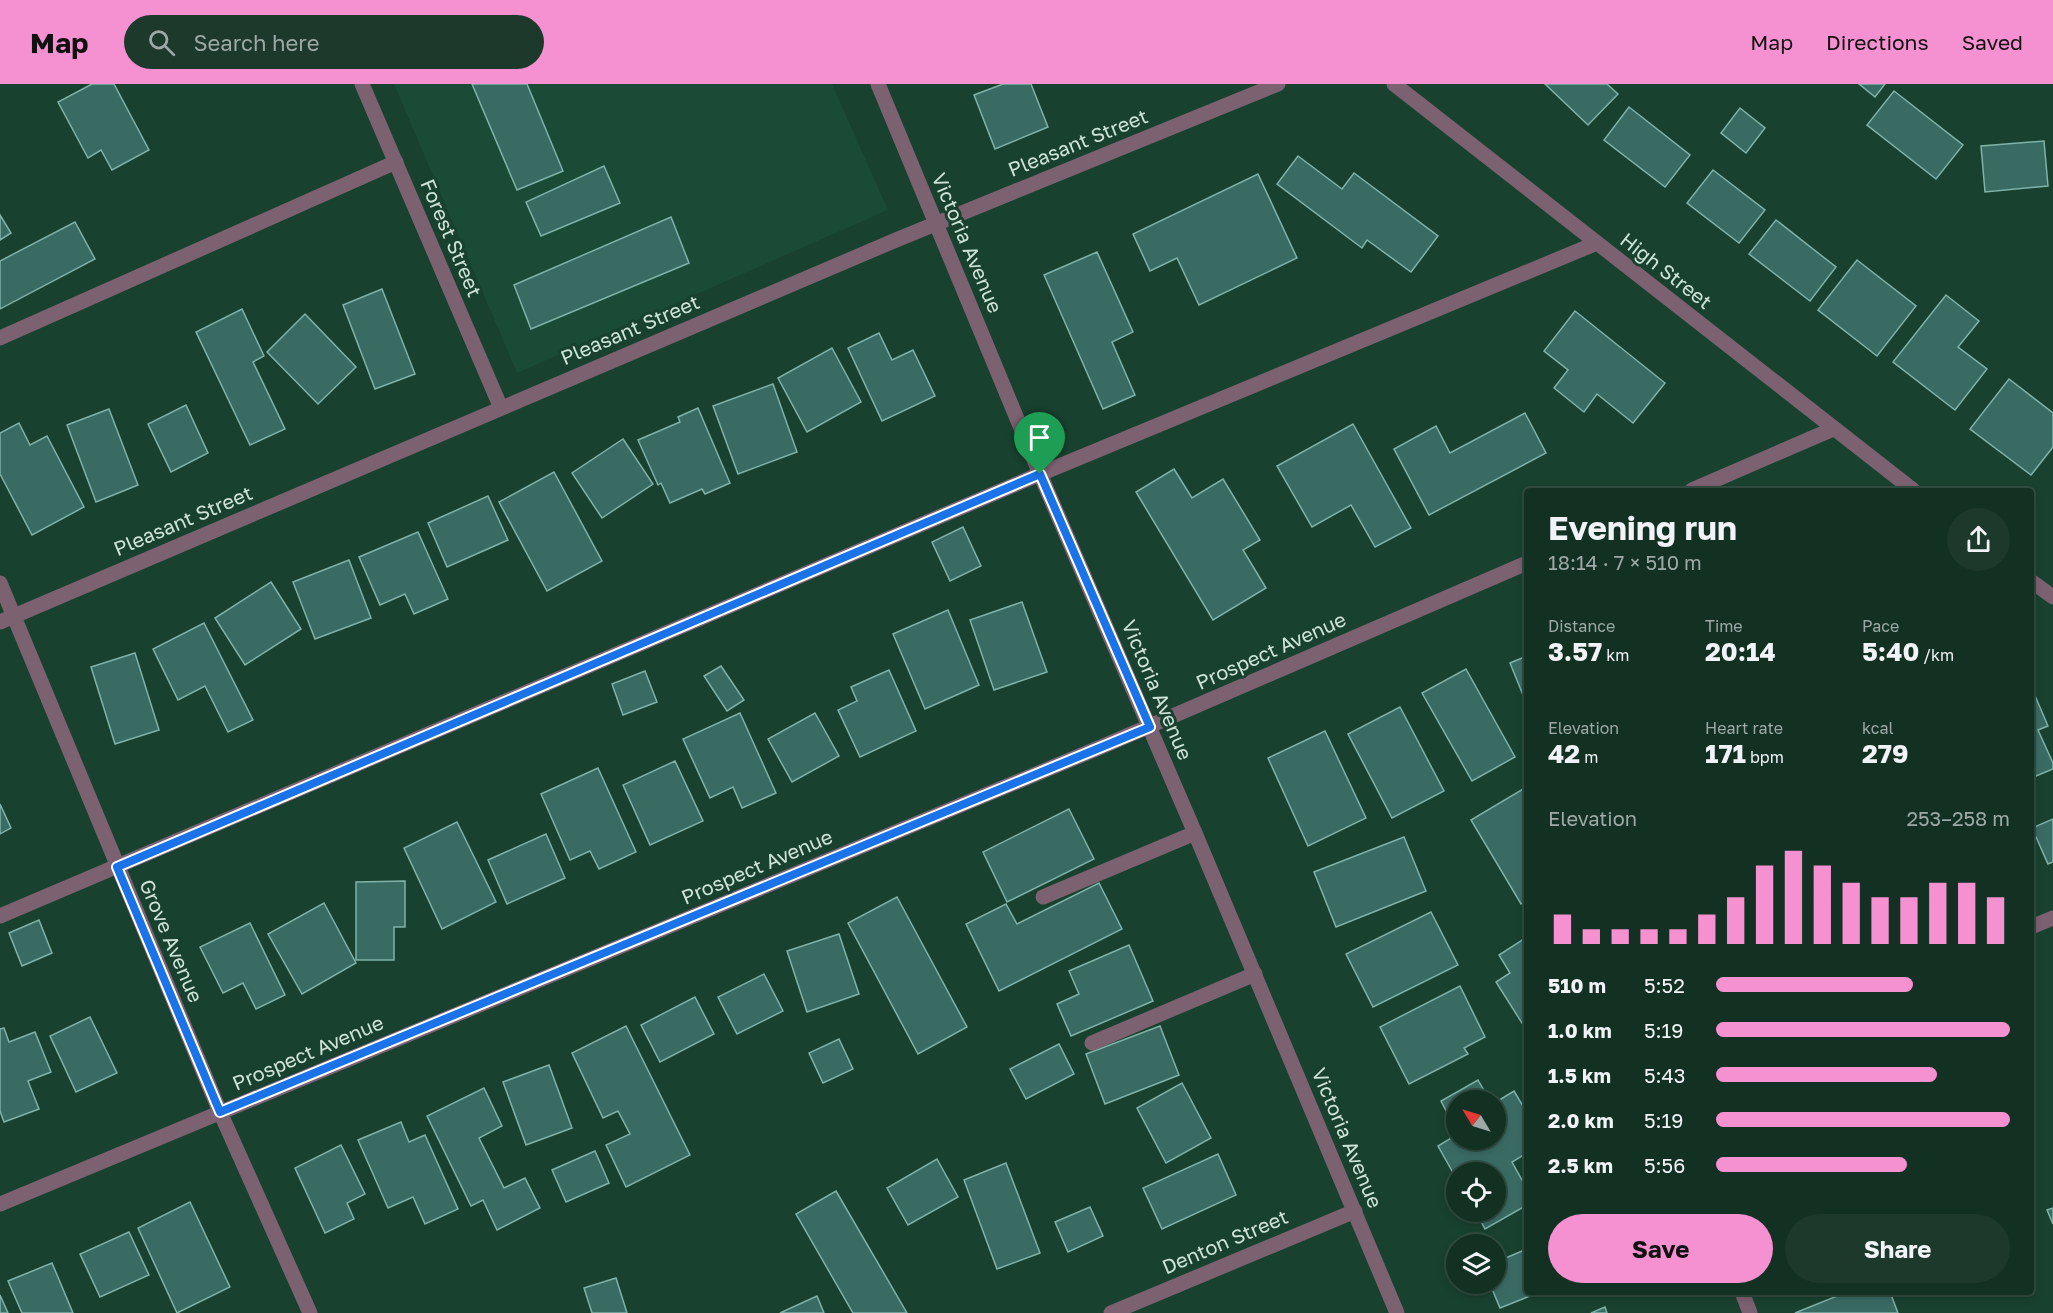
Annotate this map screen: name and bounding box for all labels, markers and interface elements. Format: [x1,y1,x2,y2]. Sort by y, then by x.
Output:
search box [124,15,544,69]
text: Map [30,26,88,59]
icon: search [145,26,178,59]
text: Search here [193,29,319,56]
text: Map [1750,29,1793,55]
text: Directions [1826,29,1929,55]
text: Saved [1962,29,2023,55]
street label: Pleasant Street [1004,103,1151,181]
street label: Victoria Avenue [928,169,1008,316]
street label: Forest Street [416,175,488,300]
street label: High Street [1616,227,1717,313]
street label: Pleasant Street [557,289,703,369]
pin [1014,412,1065,474]
icon: arrive [1023,421,1056,454]
street label: Pleasant Street [110,480,256,560]
text: Evening run [1548,508,1737,547]
button: share [1947,508,2010,571]
text: 18:14 · 7 × 510 m [1548,550,1702,574]
street label: Prospect Avenue [1192,606,1349,694]
street label: Victoria Avenue [1118,616,1198,763]
text: Distance [1548,616,1615,636]
text: Time [1705,616,1743,636]
text: Pace [1862,616,1899,636]
text: 3.57 [1548,636,1602,667]
text: 20:14 [1705,636,1776,667]
text: 5:40 [1862,636,1919,667]
text: km [1602,645,1629,665]
text: /km [1919,645,1954,665]
text: Elevation [1548,718,1619,738]
text: Heart rate [1705,718,1783,738]
text: kcal [1862,718,1894,738]
text: 42 [1548,738,1580,769]
text: 171 [1705,738,1746,769]
text: 279 [1862,738,1909,769]
text: m [1580,747,1598,767]
text: bpm [1746,747,1784,767]
text: Elevation [1548,806,1637,830]
text: 253–258 m [1906,806,2010,830]
street label: Prospect Avenue [677,823,836,909]
street label: Grove Avenue [135,875,209,1006]
text: 510 m [1548,973,1606,997]
text: 5:52 [1644,973,1685,997]
street label: Prospect Avenue [228,1009,387,1095]
text: 1.0 km [1548,1018,1612,1042]
text: 5:19 [1644,1018,1683,1042]
text: 1.5 km [1548,1063,1611,1087]
text: 5:43 [1644,1063,1686,1087]
street label: Victoria Avenue [1308,1064,1388,1211]
north arrow [1446,1090,1506,1150]
map controls [1446,1090,1506,1294]
text: 2.0 km [1548,1108,1614,1132]
text: 5:19 [1644,1108,1683,1132]
text: 2.5 km [1548,1153,1613,1177]
text: 5:56 [1644,1153,1685,1177]
button: locate [1446,1162,1506,1222]
street label: Denton Street [1158,1204,1291,1278]
button: Save [1548,1214,1773,1283]
button: Share [1785,1214,2010,1283]
button: layers [1446,1234,1506,1294]

